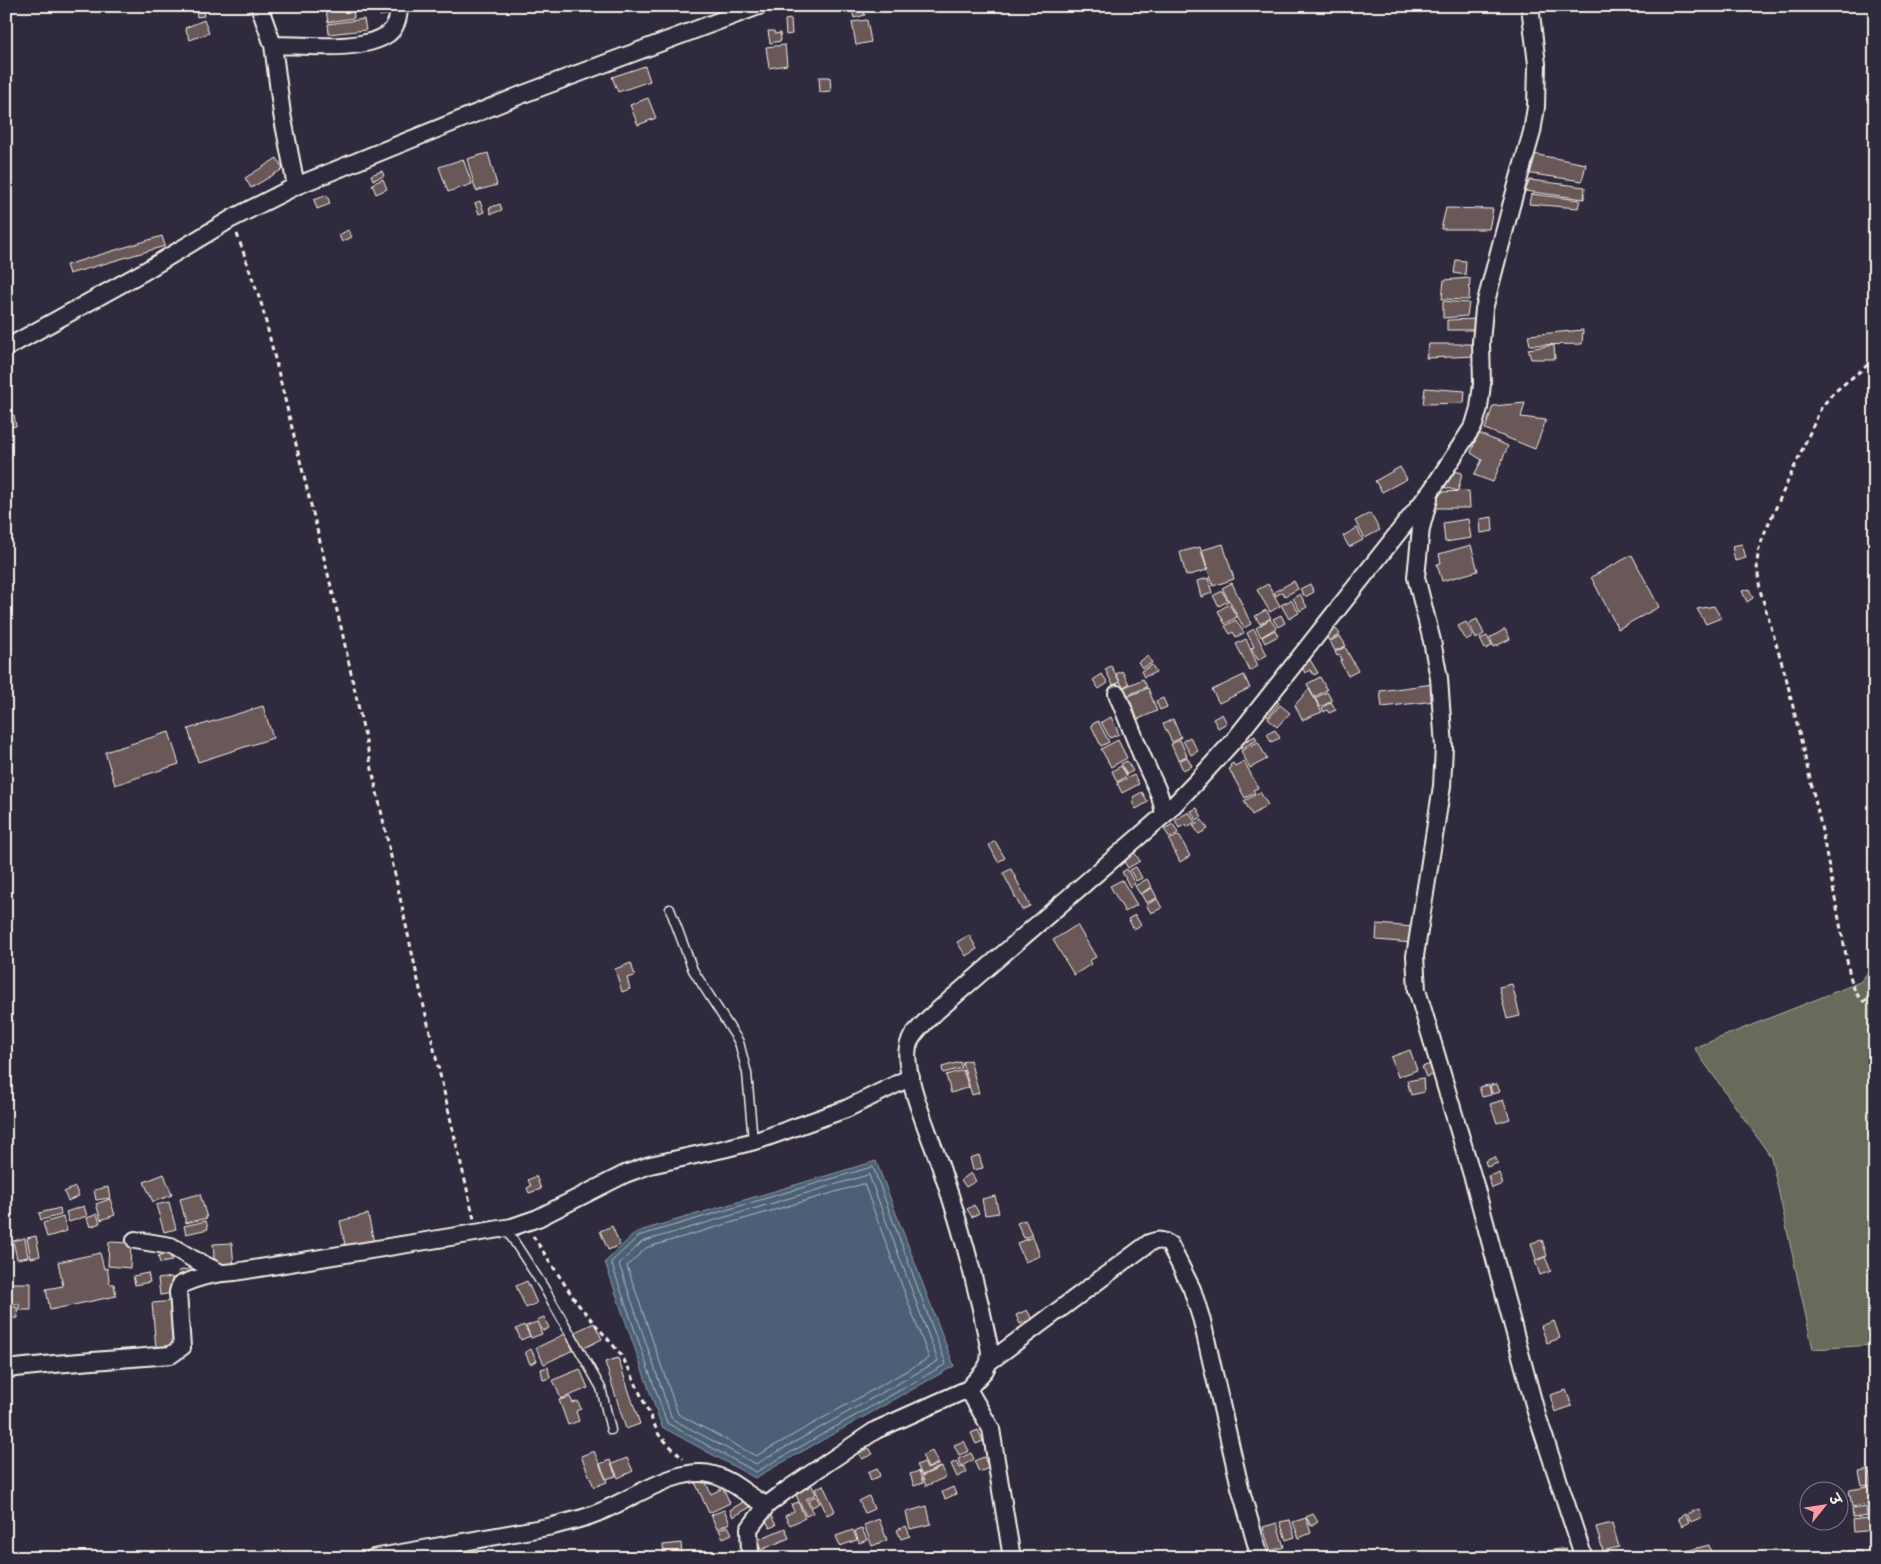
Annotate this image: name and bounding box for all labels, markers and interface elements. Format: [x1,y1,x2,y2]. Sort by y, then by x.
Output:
north arrow [1798,1482,1848,1532]
text: उ [1824,1490,1845,1509]

